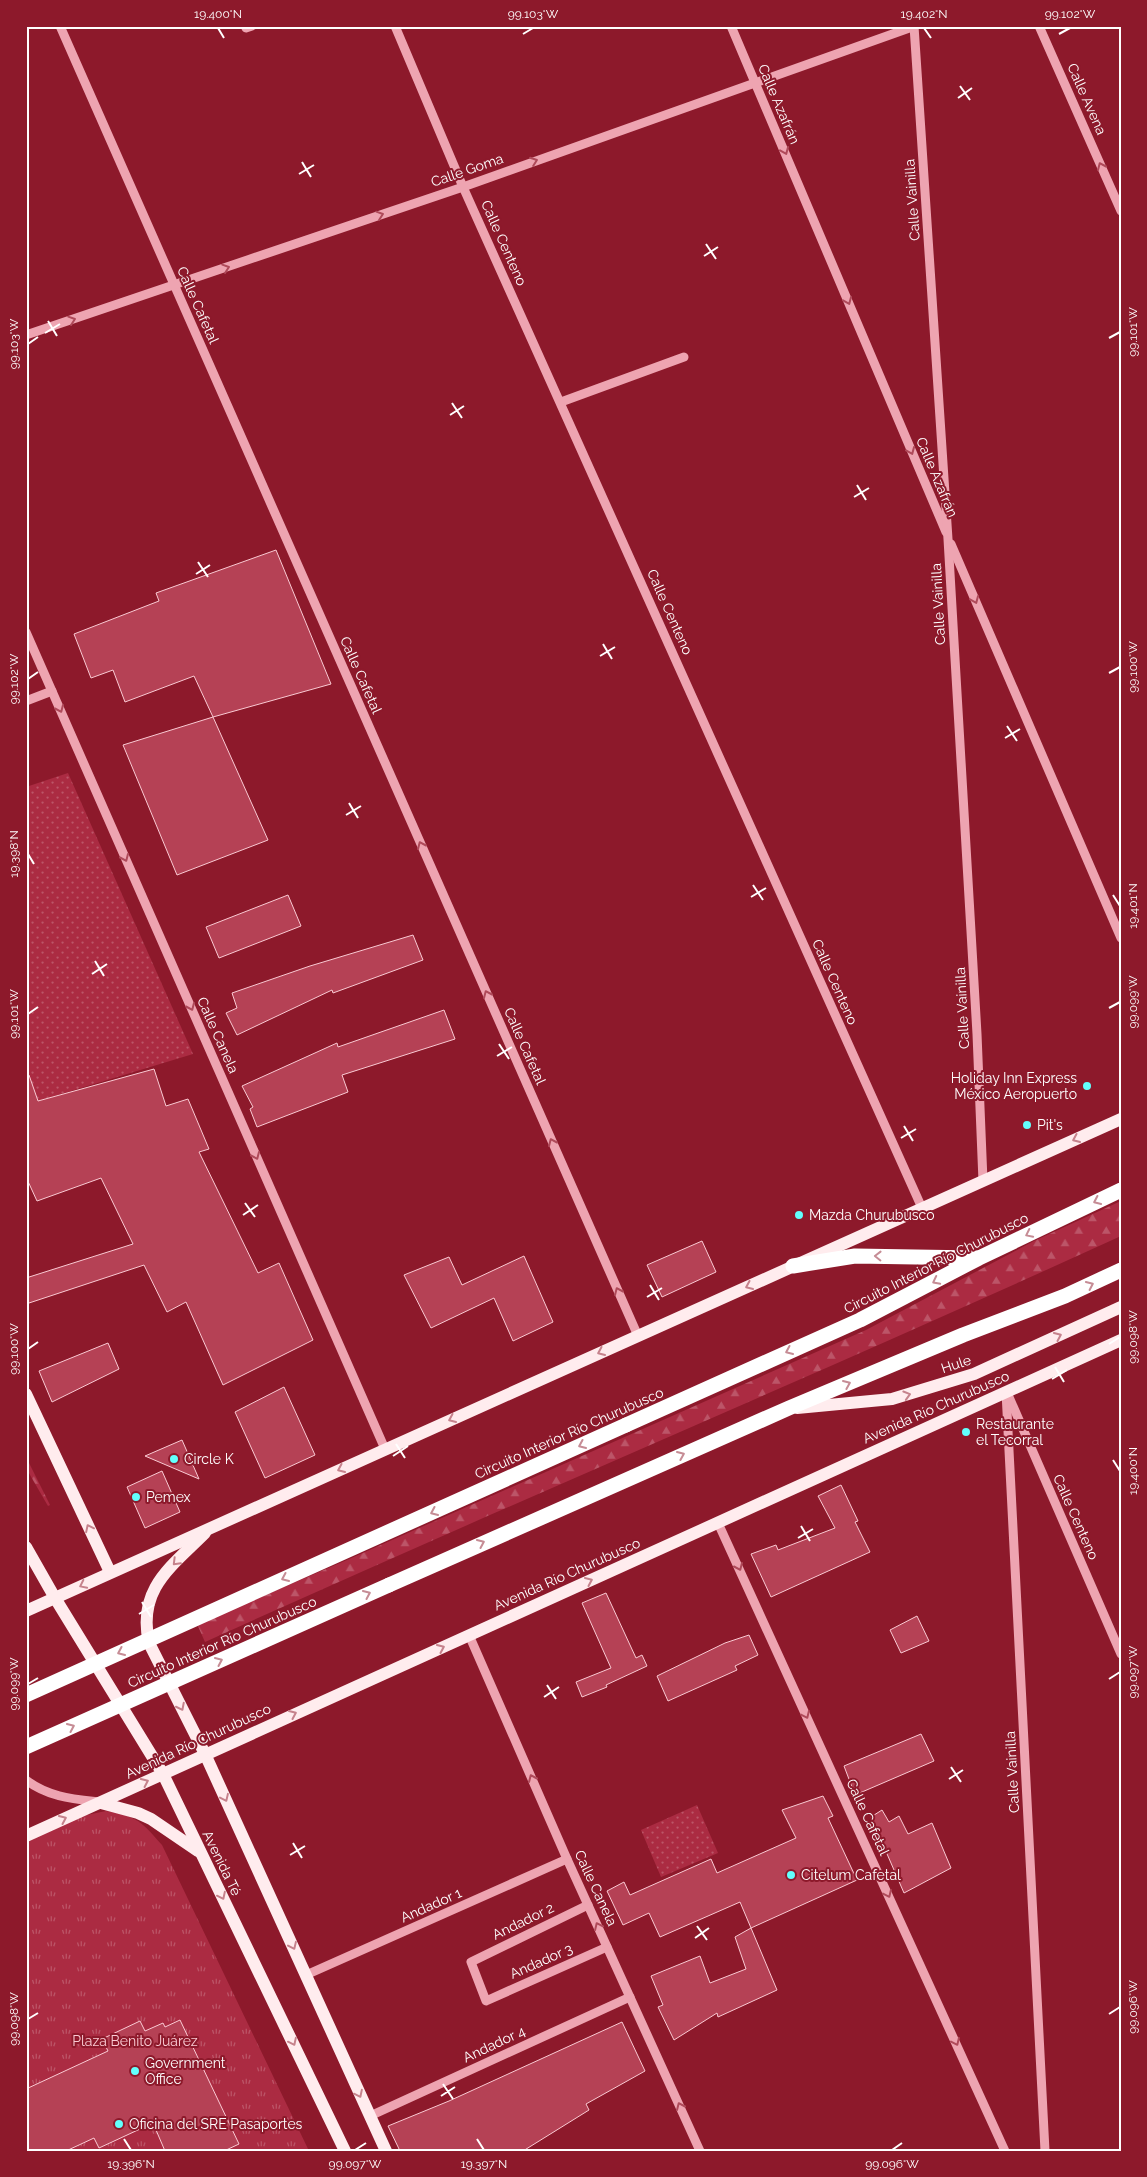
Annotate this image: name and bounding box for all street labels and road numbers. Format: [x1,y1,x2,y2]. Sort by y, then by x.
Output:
street label: Calle Avena [1064,61,1110,137]
street label: Calle Azafrán [755,62,803,146]
street label: Calle Goma [429,150,505,190]
street label: Calle Vainilla [901,158,923,242]
street label: Calle Centeno [478,198,530,288]
street label: Calle Cafetal [174,264,222,346]
street label: Calle Azafrán [913,435,961,519]
street label: Calle Vainilla [928,563,948,645]
street label: Calle Centeno [644,567,696,657]
street label: Calle Cafetal [337,634,385,716]
street label: Calle Centeno [809,937,861,1027]
street label: Calle Vainilla [952,967,972,1049]
street label: Calle Canela [194,994,242,1076]
street label: Calle Cafetal [501,1005,549,1087]
street label: Circuito Interior Río Churubusco [841,1209,1031,1317]
street label: Hule [939,1352,973,1376]
street label: Avenida Río Churubusco [860,1367,1012,1447]
street label: Circuito Interior Río Churubusco [472,1384,666,1482]
street label: Calle Centeno [1050,1472,1102,1562]
street label: Avenida Río Churubusco [491,1534,643,1614]
street label: Circuito Interior Río Churubusco [125,1593,319,1691]
street label: Avenida Río Churubusco [123,1700,273,1782]
street label: Calle Vainilla [1002,1731,1022,1813]
street label: Calle Cafetal [843,1776,893,1858]
street label: Avenida Té [199,1828,245,1898]
street label: Calle Canela [571,1848,621,1928]
street label: Andador 1 [398,1884,464,1926]
street label: Andador 2 [490,1899,556,1943]
street label: Andador 3 [507,1940,575,1982]
street label: Andador 4 [460,2022,528,2065]

